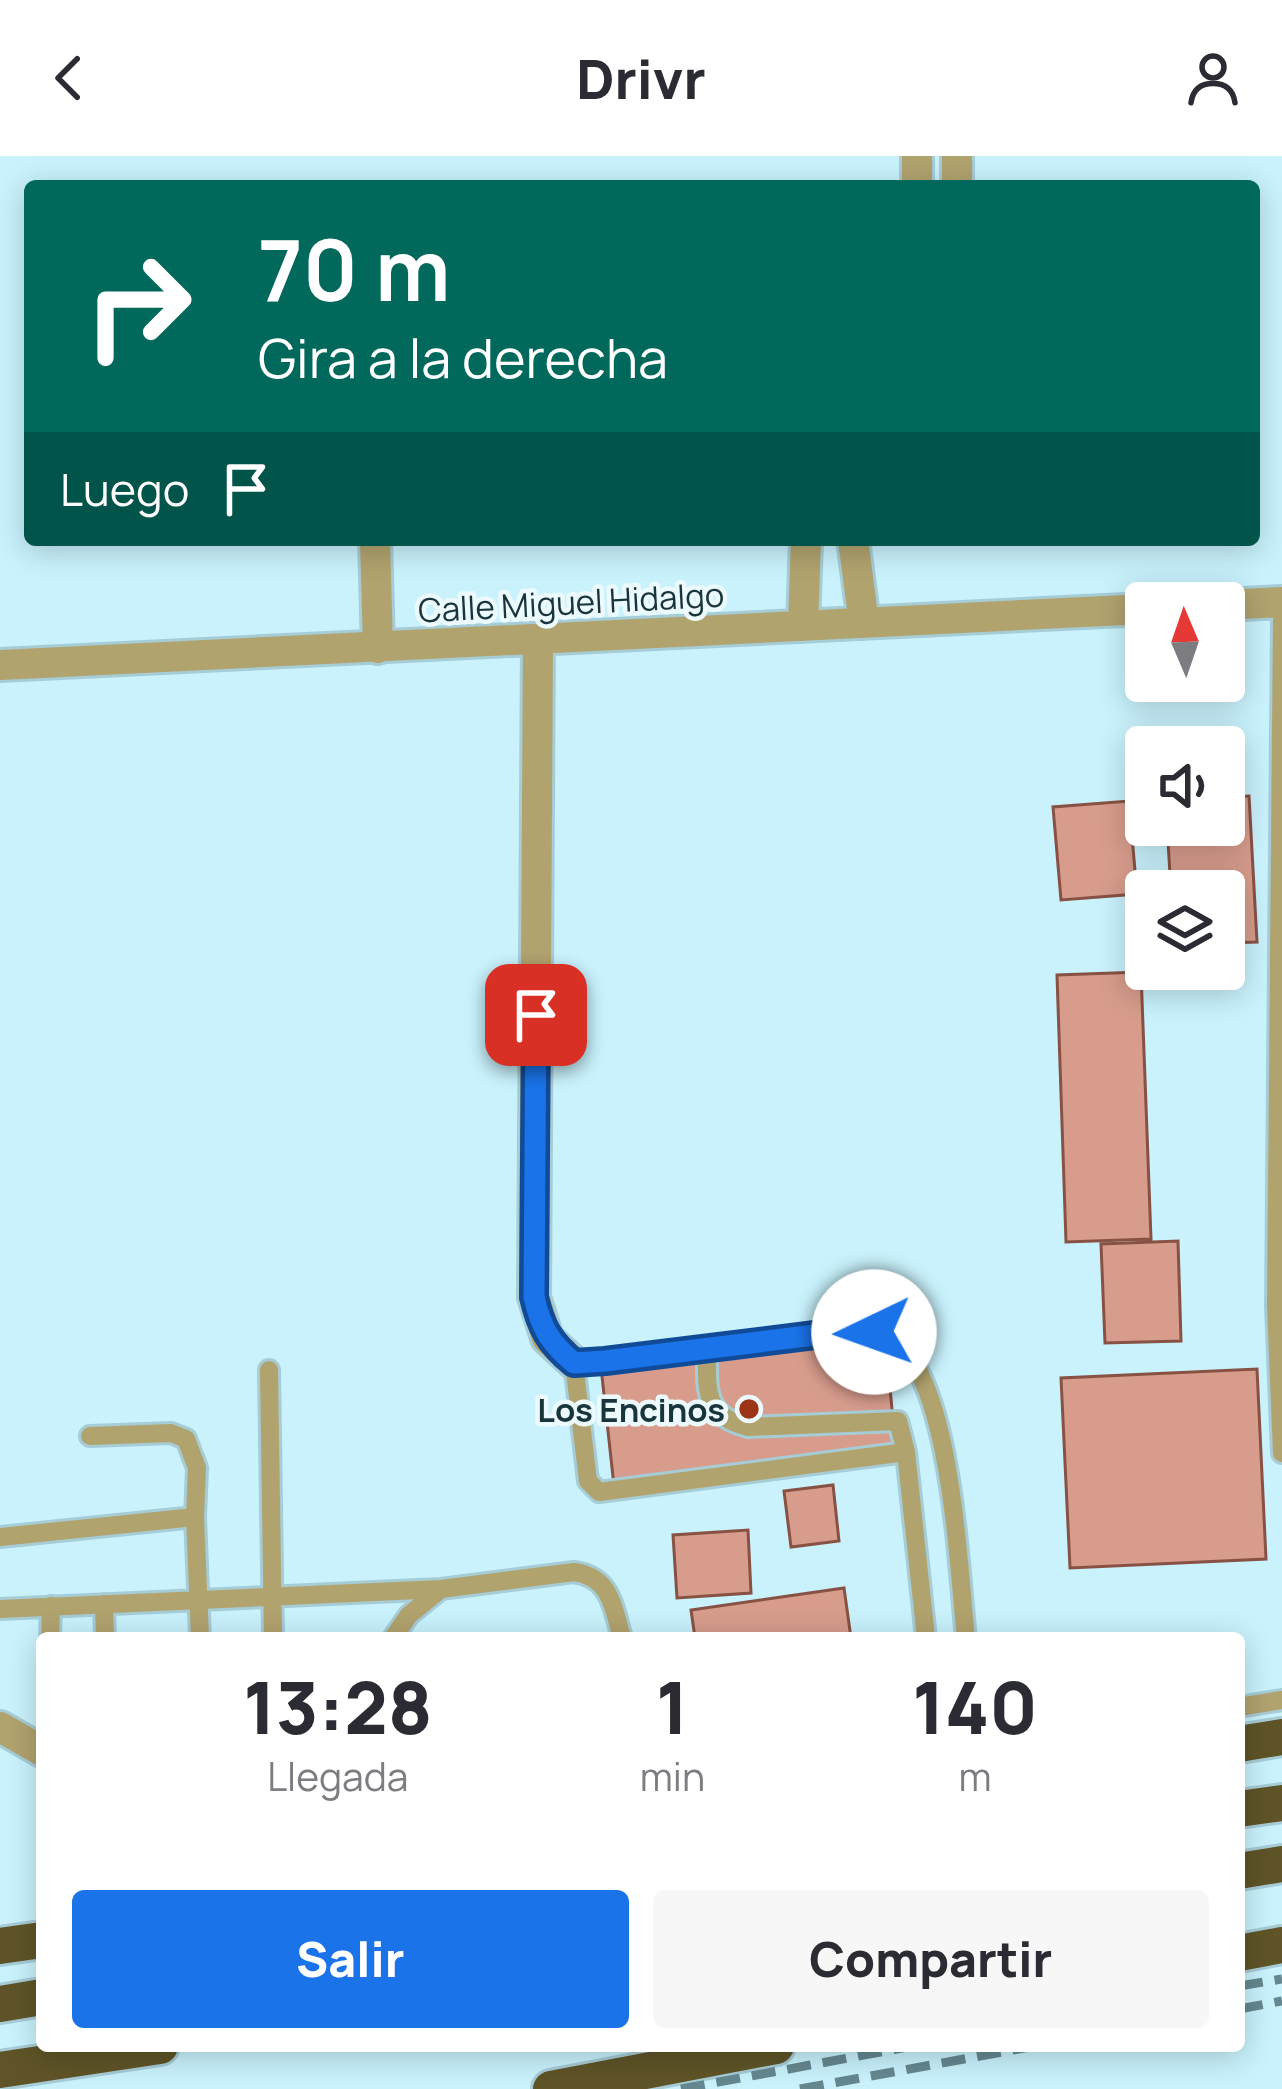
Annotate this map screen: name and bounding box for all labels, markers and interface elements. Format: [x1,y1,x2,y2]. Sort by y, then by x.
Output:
text: Drivr [576,41,706,115]
icon: back [36,45,102,111]
icon: person [1180,45,1246,111]
text: 70 m [258,211,450,326]
icon: right [60,228,216,384]
text: Gira a la derecha [258,320,668,394]
icon: arrive [213,456,279,522]
text: Luego [60,458,189,520]
street label: Calle Miguel Hidalgo [417,572,725,632]
north arrow [1125,582,1245,702]
map controls [1125,582,1245,990]
button: sound [1125,726,1245,846]
button: layers [1125,870,1245,990]
pin [485,964,587,1066]
icon: arrive [503,982,569,1048]
position arrow [811,1269,937,1395]
place label: Los Encinos [537,1387,725,1432]
marker: Los Encinos [736,1396,762,1422]
text: 13:28 [243,1657,433,1756]
text: 1 [656,1657,689,1756]
text: 140 [912,1657,1038,1756]
text: Llegada [267,1749,409,1803]
text: min [640,1749,705,1803]
text: m [958,1749,992,1803]
button: Salir [72,1890,629,2028]
button: Compartir [653,1890,1209,2028]

